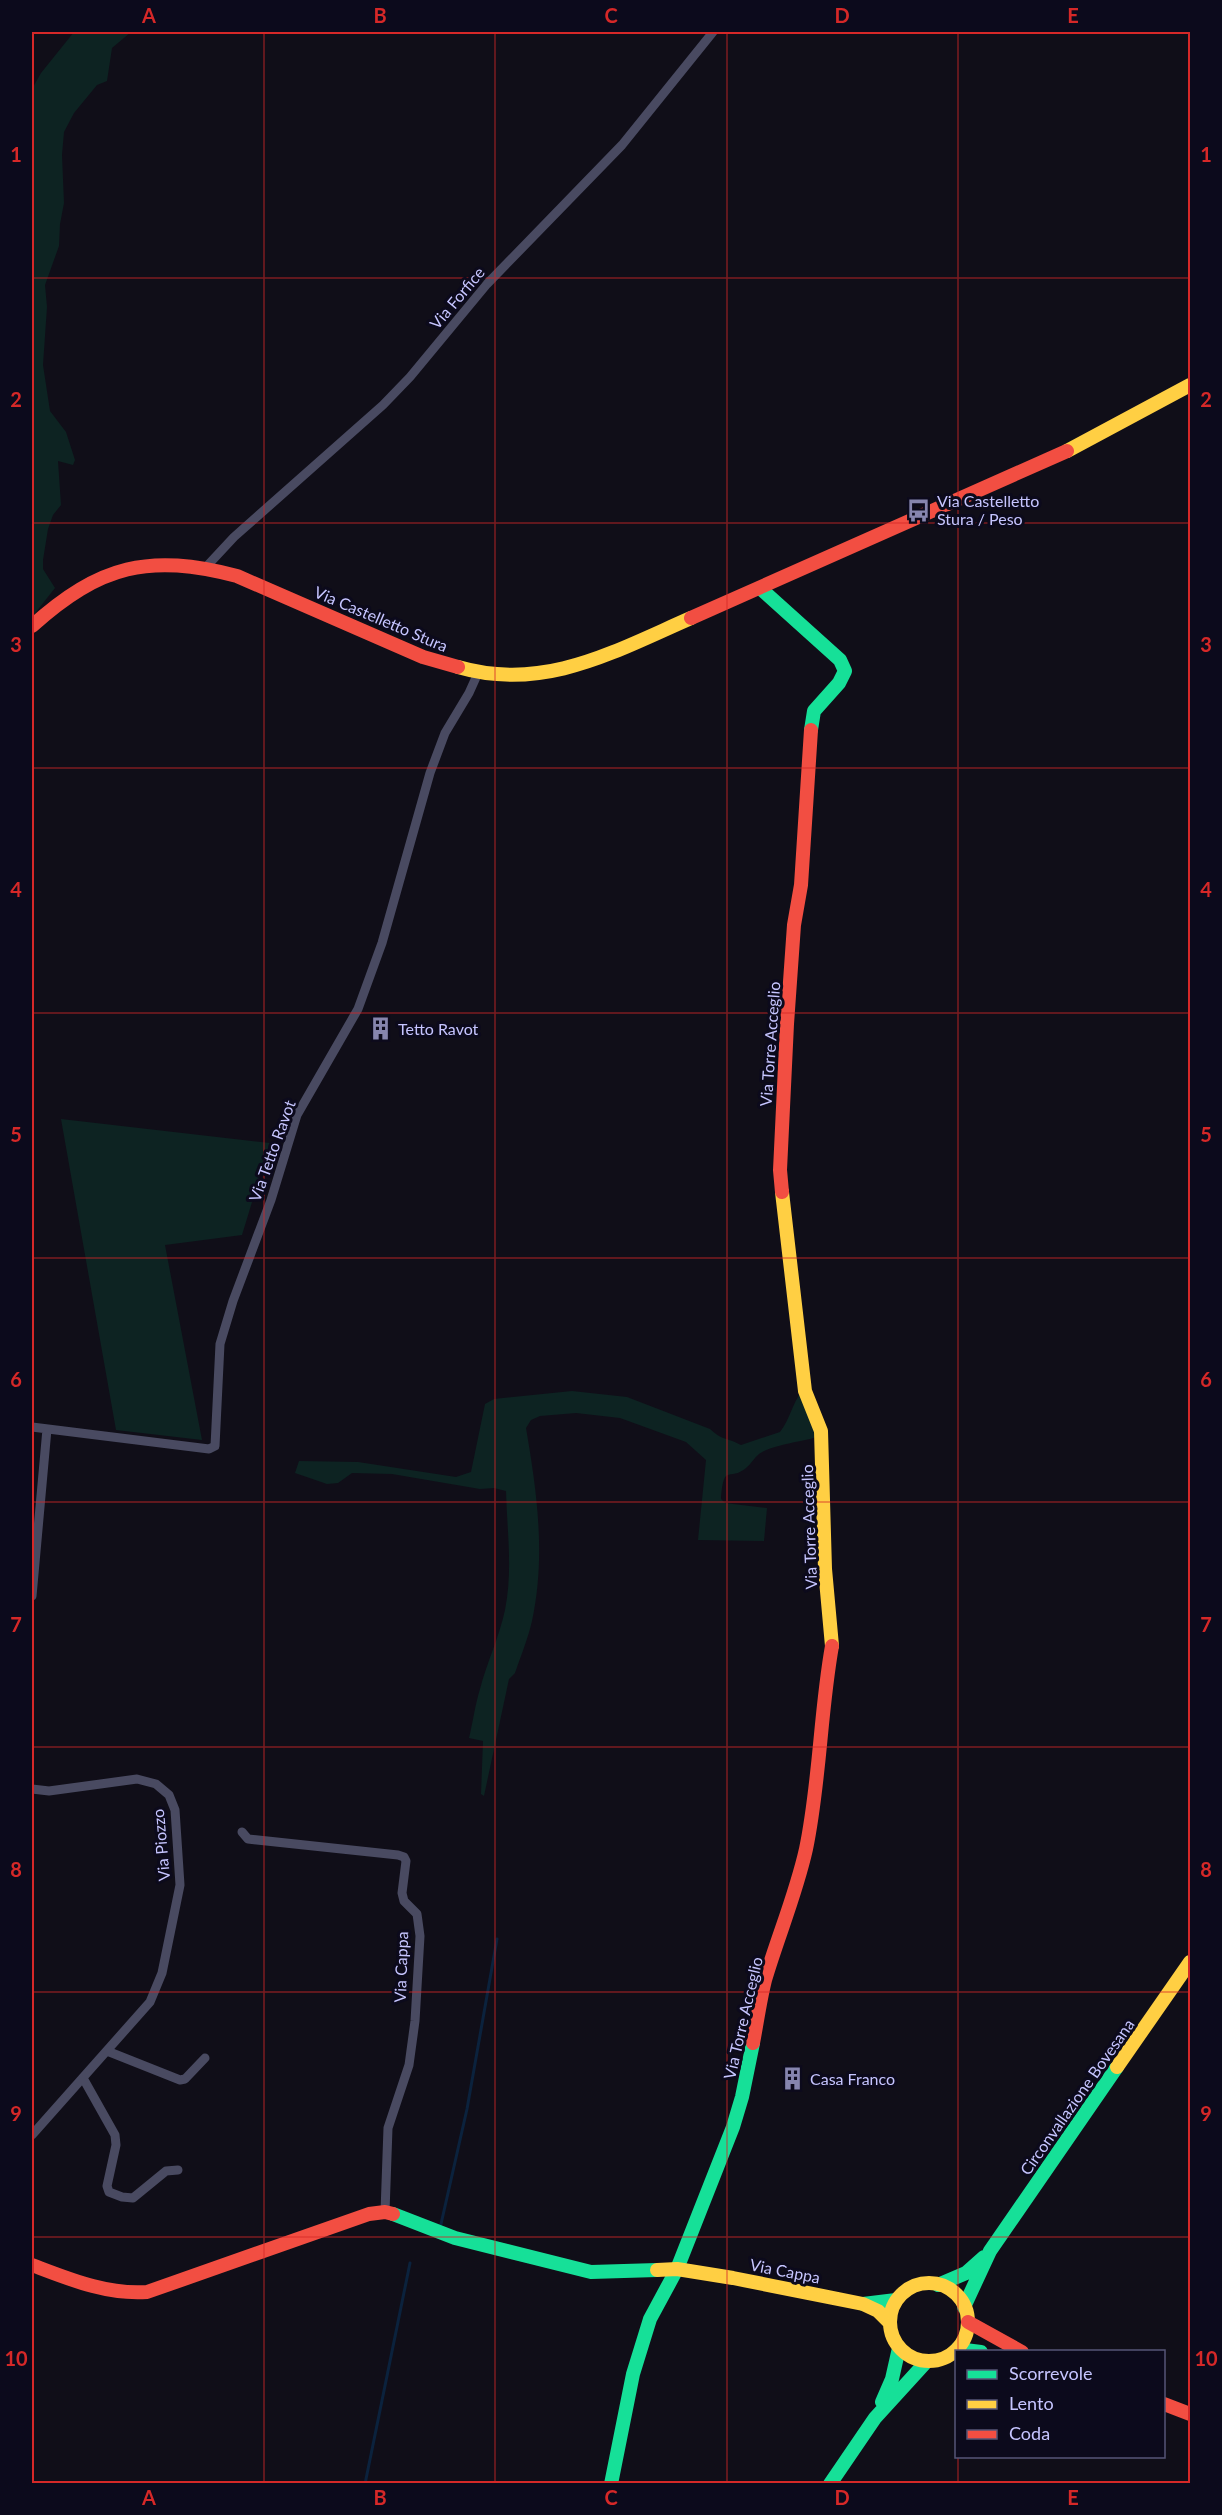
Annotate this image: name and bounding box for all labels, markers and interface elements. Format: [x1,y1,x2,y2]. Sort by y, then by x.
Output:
text: A [141,3,156,27]
text: B [373,3,387,27]
text: C [604,3,618,27]
text: D [834,3,850,27]
text: E [1067,3,1079,27]
text: 1 [10,142,22,166]
text: 1 [1200,142,1212,166]
street label: Via Forfice [425,263,488,333]
text: 2 [10,387,22,411]
text: 2 [1200,387,1212,411]
place label: Via Castelletto Stura / Peso [937,491,1039,528]
bus stop icon: Via Castelletto Stura / Peso [906,497,932,523]
street label: Via Castelletto Stura [312,582,451,655]
text: 3 [10,632,22,656]
text: 3 [1200,632,1212,656]
text: 4 [10,877,22,901]
text: 4 [1200,877,1212,901]
street label: Via Torre Acceglio [756,981,783,1107]
building icon: Tetto Ravot [367,1016,393,1042]
place label: Tetto Ravot [398,1019,479,1038]
street label: Via Tetto Ravot [244,1097,299,1204]
text: 5 [10,1122,22,1146]
text: 5 [1200,1122,1212,1146]
text: 6 [10,1367,22,1391]
text: 6 [1200,1367,1212,1391]
street label: Via Torre Acceglio [797,1464,820,1590]
text: 7 [10,1612,22,1636]
text: 7 [1200,1612,1212,1636]
street label: Via Piozzo [148,1808,173,1882]
text: 8 [10,1857,22,1881]
text: 8 [1200,1857,1212,1881]
street label: Via Cappa [390,1931,411,2003]
street label: Via Torre Acceglio [719,1955,766,2081]
street label: Circonvallazione Bovesana [1016,2015,1138,2178]
building icon: Casa Franco [779,2066,805,2092]
place label: Casa Franco [810,2069,895,2088]
text: 9 [10,2101,22,2125]
text: 9 [1200,2101,1212,2125]
street label: Via Cappa [748,2254,822,2287]
text: 10 [4,2346,28,2370]
text: 10 [1194,2346,1218,2370]
legend [955,2350,1165,2458]
text: Scorrevole [1009,2362,1092,2384]
text: Lento [1009,2392,1054,2414]
text: Coda [1009,2422,1050,2444]
text: A [141,2485,156,2509]
text: B [373,2485,387,2509]
text: C [604,2485,618,2509]
text: D [834,2485,850,2509]
text: E [1067,2485,1079,2509]

